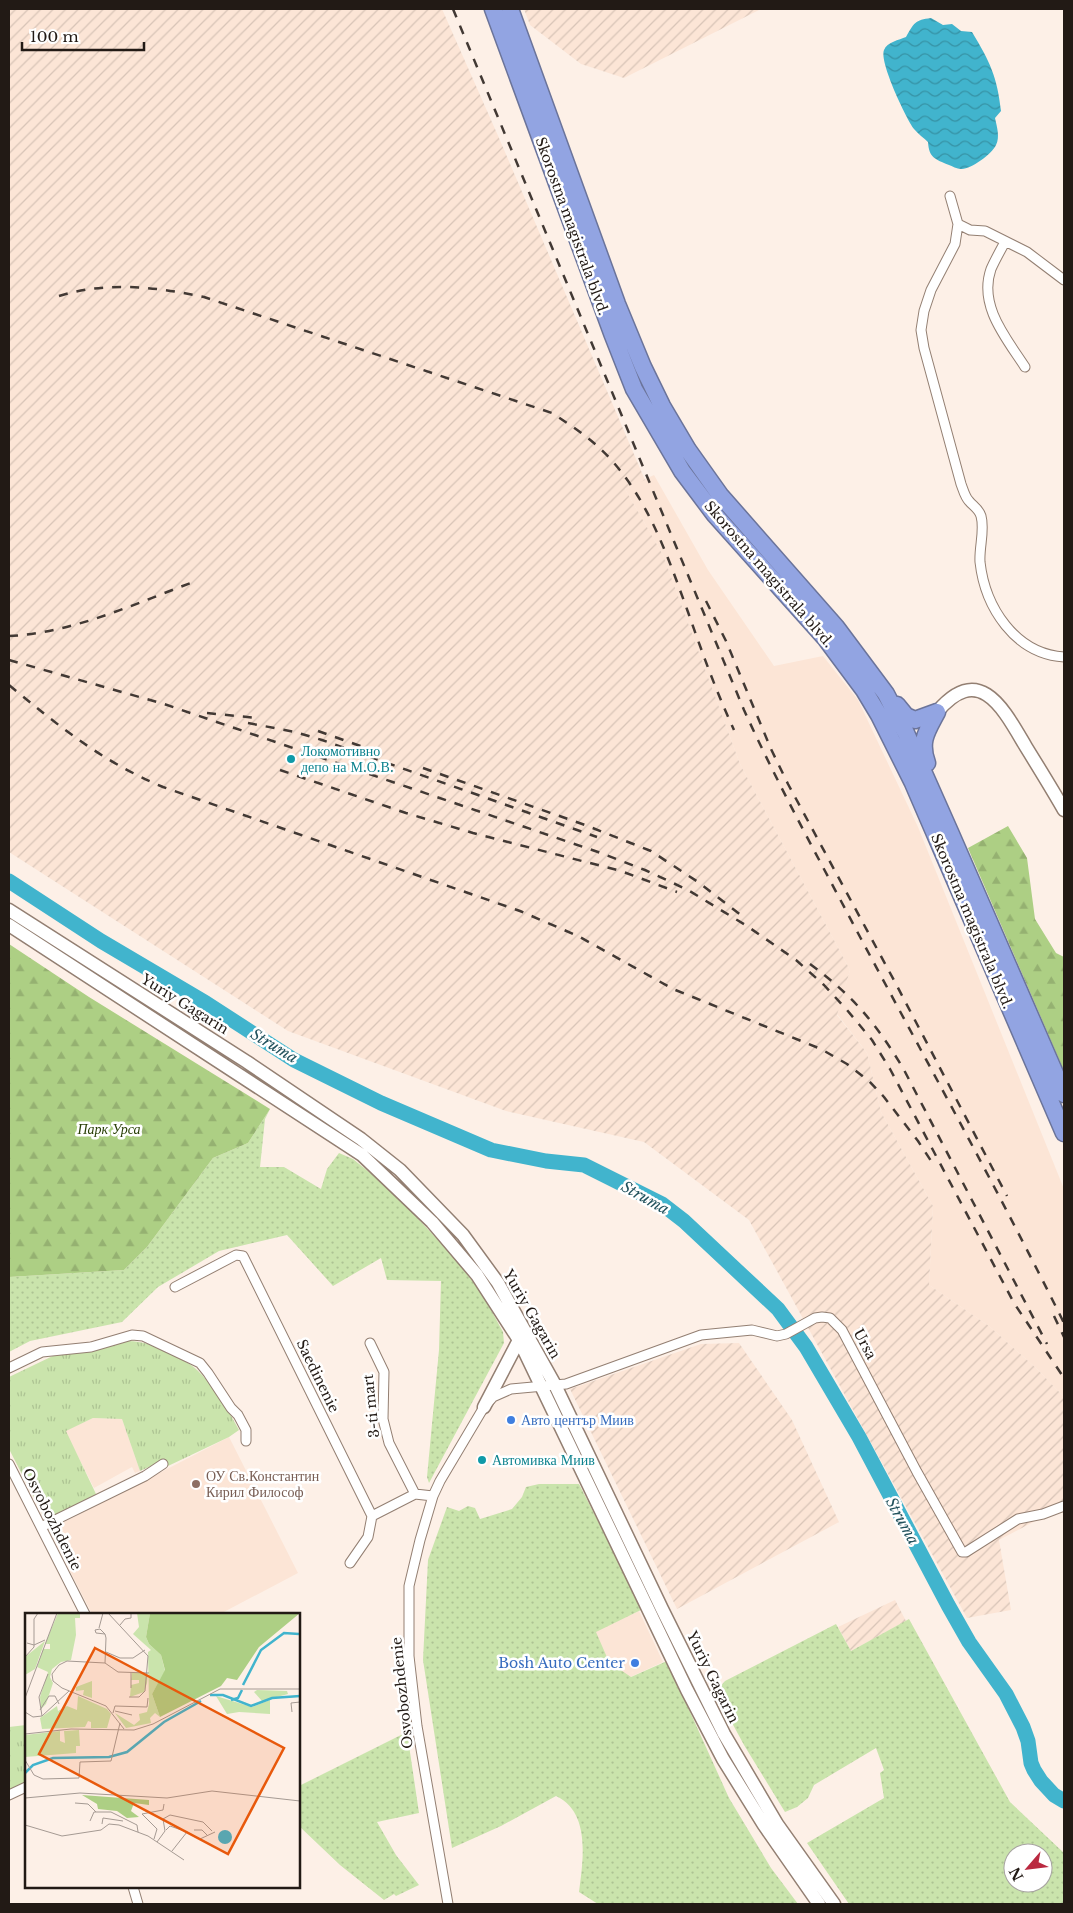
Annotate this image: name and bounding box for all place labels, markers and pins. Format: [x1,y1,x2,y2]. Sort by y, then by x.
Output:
place label: Локомотивно депо на М.О.В. [301,742,394,776]
marker: Локомотивно депо на М.О.В. [285,753,297,765]
place label: Авто център Миив [521,1411,634,1429]
marker: Авто център Миив [505,1414,517,1426]
place label: Автомивка Миив [492,1451,595,1469]
marker: Автомивка Миив [476,1454,488,1466]
place label: ОУ Св.Константин Кирил Философ [206,1467,320,1501]
marker: ОУ Св.Константин Кирил Философ [190,1478,202,1490]
place label: Bosh Auto Center [498,1654,625,1672]
marker: Bosh Auto Center [629,1657,641,1669]

